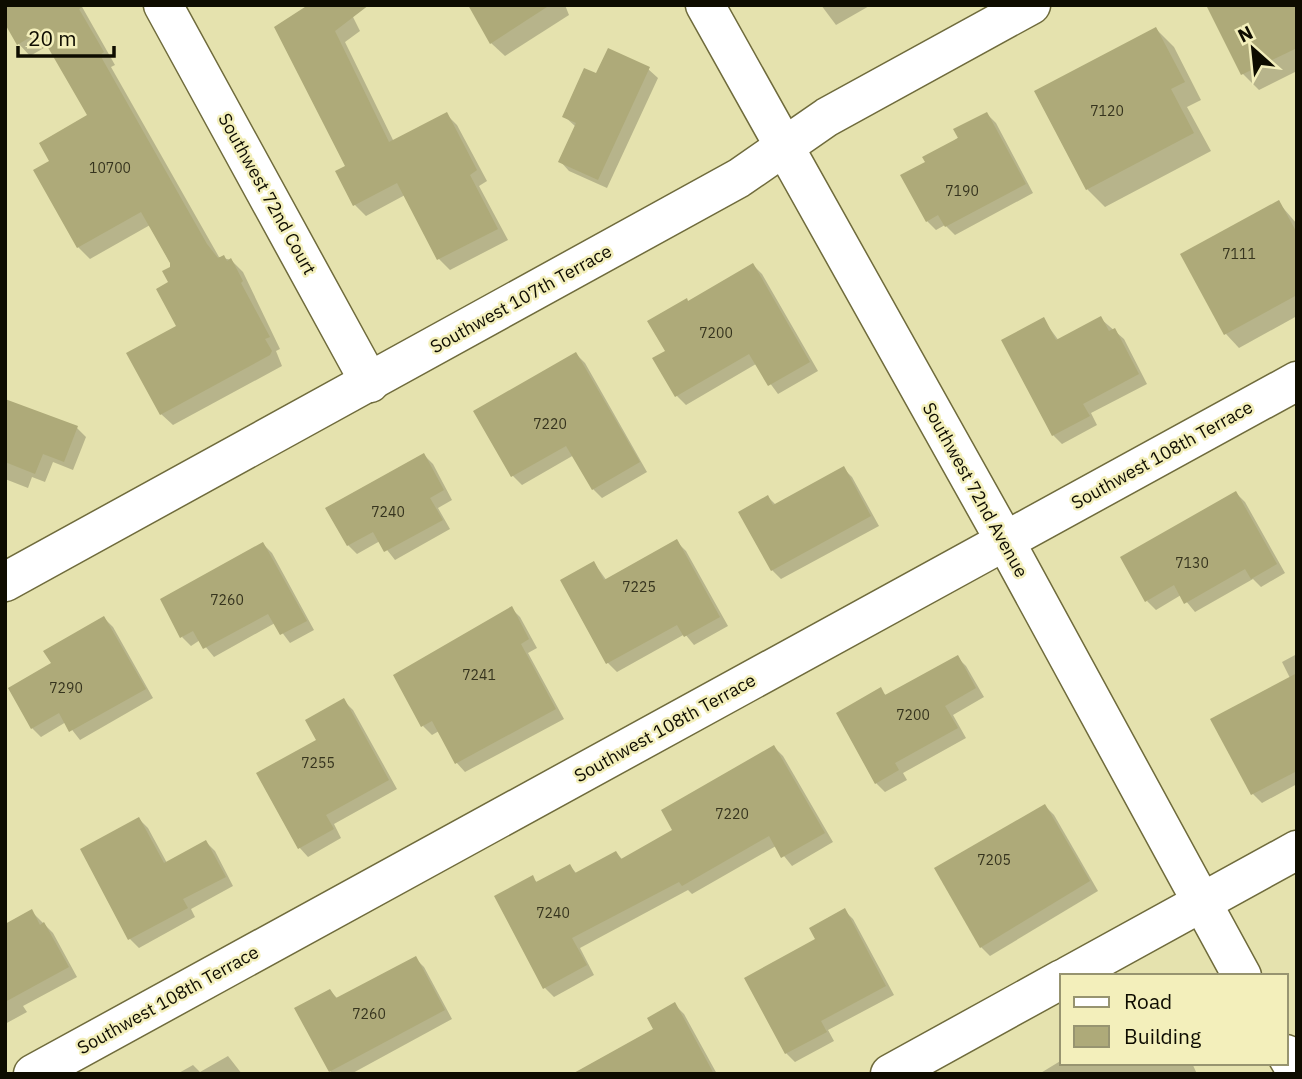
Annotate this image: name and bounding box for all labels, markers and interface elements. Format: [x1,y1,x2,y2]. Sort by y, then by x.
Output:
scale bar [18,14,114,58]
north arrow [1218,14,1288,84]
text: N [1234,20,1257,48]
text: 20 m [28,24,77,52]
house number: 7120 [1090,102,1124,120]
street label: Southwest 72nd Court [213,109,321,278]
house number: 10700 [89,159,131,177]
house number: 7190 [945,182,979,200]
street label: Southwest 107th Terrace [426,239,616,358]
house number: 7111 [1222,245,1256,263]
house number: 7200 [699,324,733,342]
street label: Southwest 108th Terrace [1067,395,1257,514]
street label: Southwest 72nd Avenue [918,398,1033,581]
house number: 7220 [533,415,567,433]
house number: 7240 [371,503,405,521]
house number: 7130 [1175,554,1209,572]
house number: 7225 [622,578,656,596]
house number: 7260 [210,591,244,609]
house number: 7241 [462,666,496,684]
street label: Southwest 108th Terrace [570,668,760,787]
house number: 7290 [49,679,83,697]
house number: 7200 [896,706,930,724]
house number: 7255 [301,754,335,772]
house number: 7220 [715,805,749,823]
house number: 7205 [977,851,1011,869]
house number: 7240 [536,904,570,922]
street label: Southwest 108th Terrace [73,940,263,1059]
legend [1060,974,1288,1065]
text: Road [1124,987,1172,1015]
house number: 7260 [352,1005,386,1023]
text: Building [1124,1022,1201,1050]

